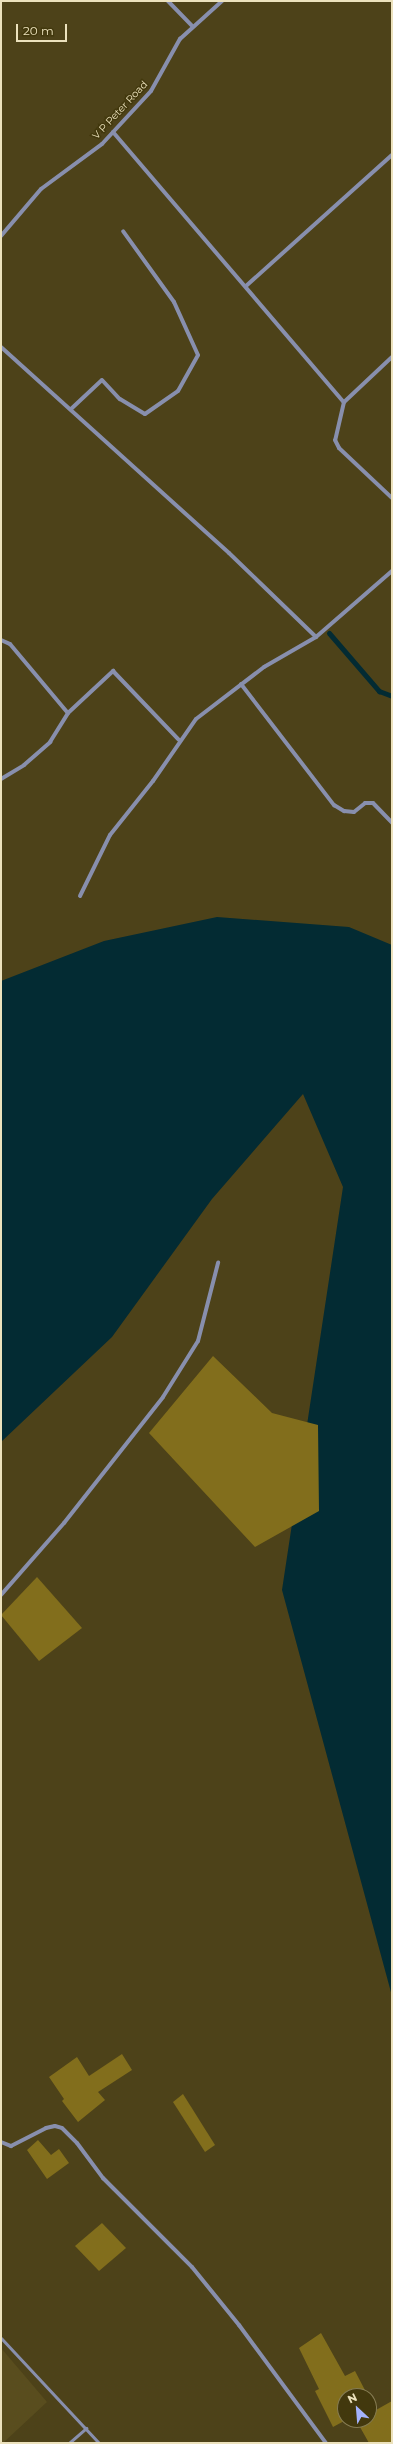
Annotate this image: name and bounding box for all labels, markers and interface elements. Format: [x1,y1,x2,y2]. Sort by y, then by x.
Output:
scale bar [18,16,69,42]
text: 20 m [23,23,54,38]
street label: V P Peter Road [90,78,150,142]
north arrow [337,2388,377,2428]
text: N [345,2390,359,2406]

